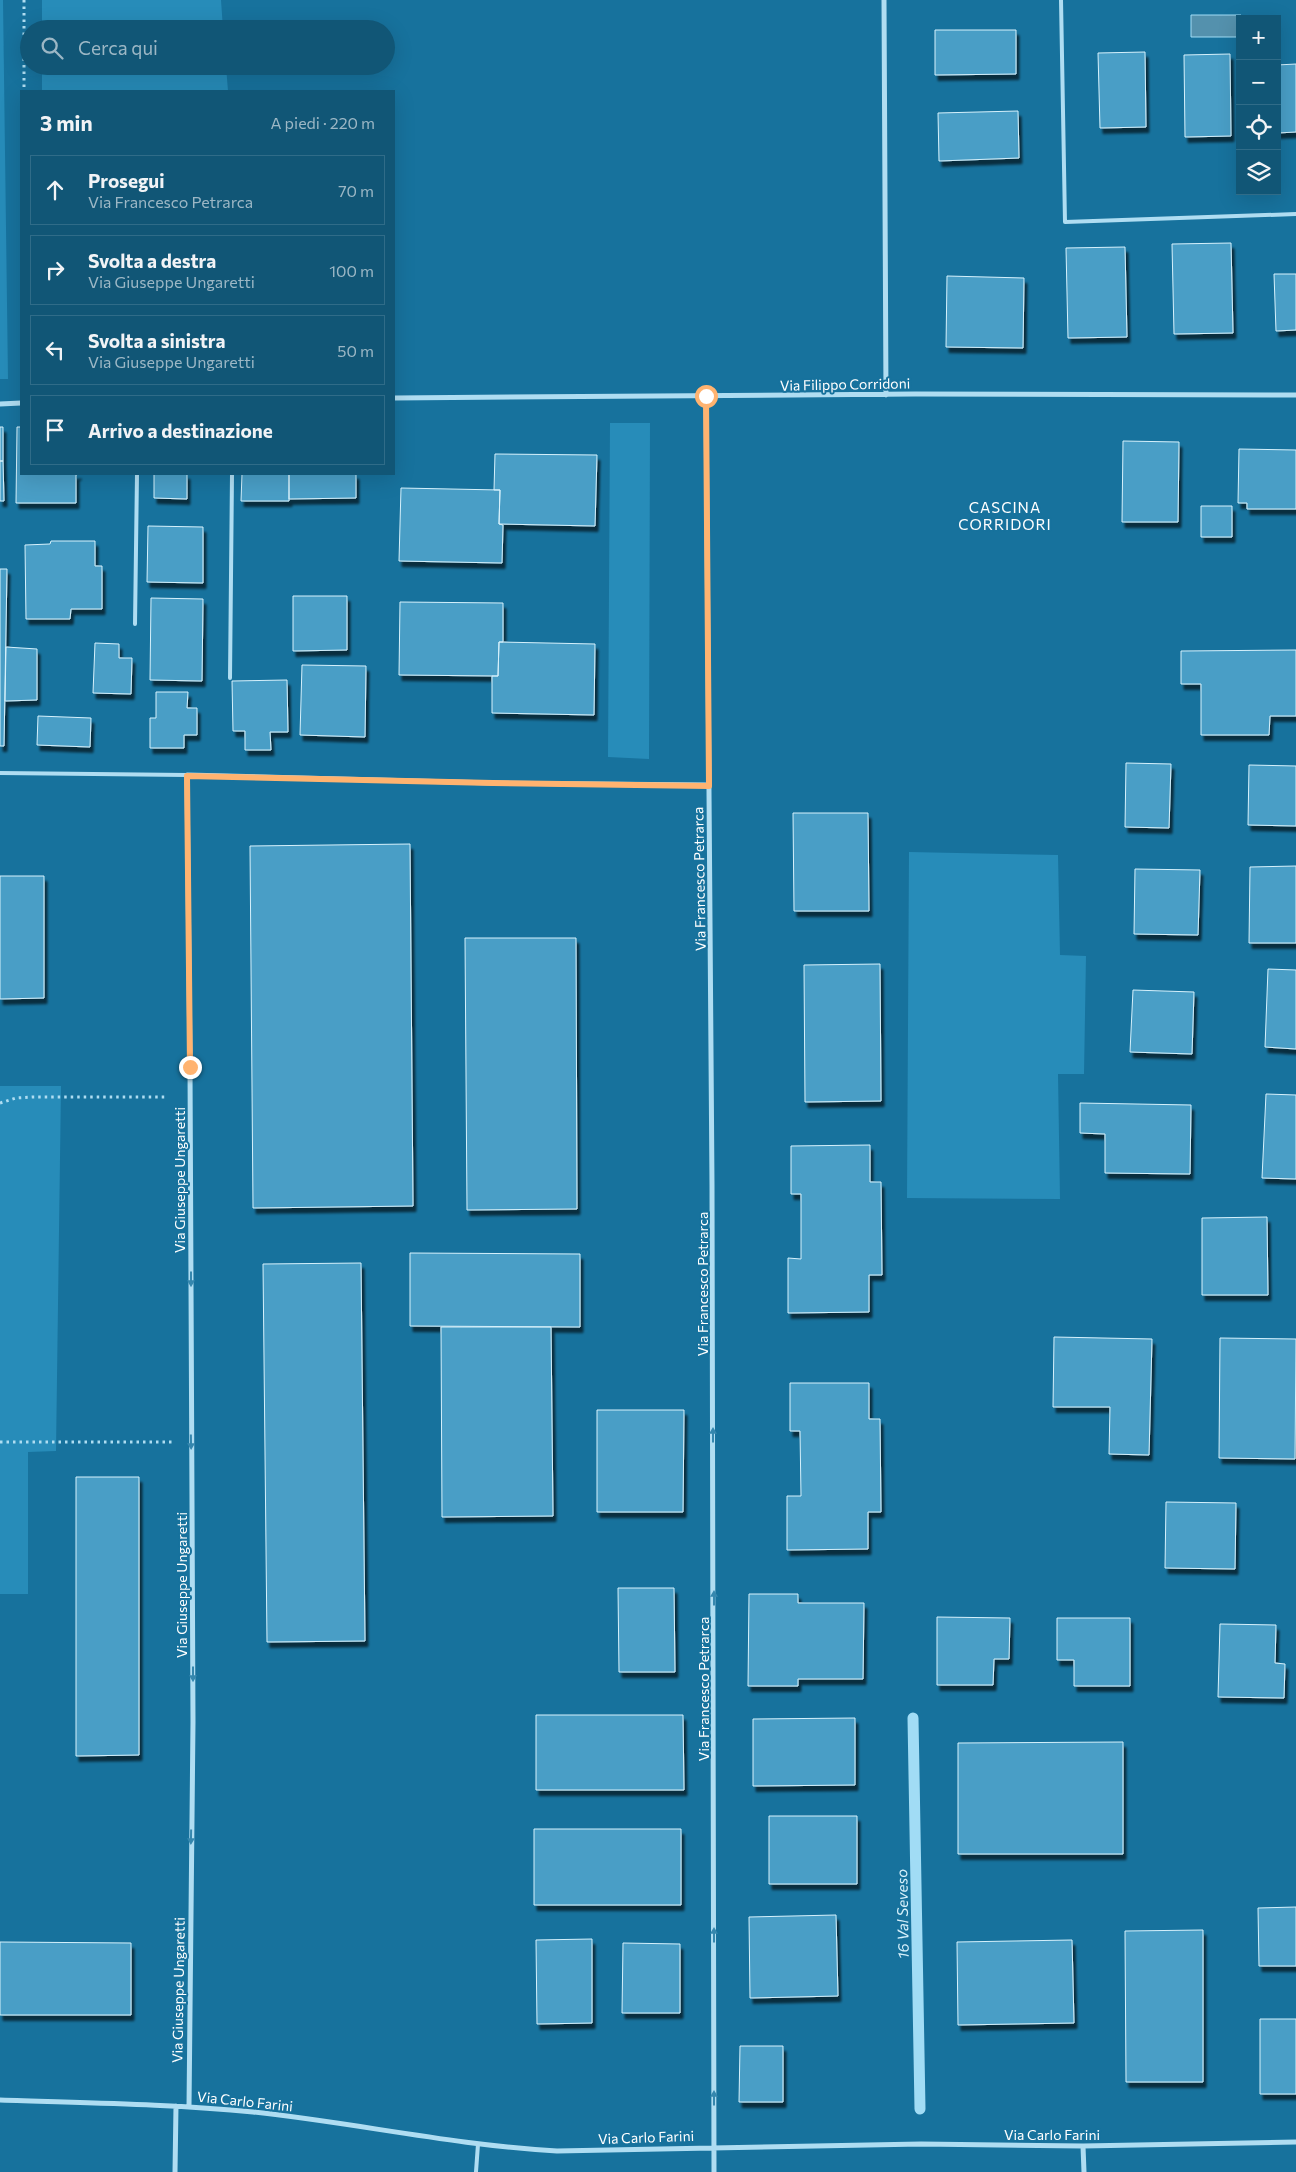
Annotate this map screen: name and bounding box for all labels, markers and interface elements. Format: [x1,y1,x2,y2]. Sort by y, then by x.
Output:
map controls [1236,15,1281,195]
button: + [1236,15,1281,60]
search box [20,20,395,75]
icon: search [38,34,66,62]
text: Cerca qui [78,36,158,59]
button: − [1236,60,1281,105]
button: locate [1236,105,1281,150]
text: 3 min [40,110,93,135]
text: A piedi · 220 m [270,113,375,132]
button: layers [1236,150,1281,195]
text: Prosegui [88,169,165,192]
icon: ahead [41,176,69,204]
text: 70 m [338,181,374,200]
text: Via Francesco Petrarca [88,192,253,211]
text: Svolta a destra [88,249,216,272]
icon: right [41,256,69,284]
text: 100 m [329,261,374,280]
text: Via Giuseppe Ungaretti [88,272,255,291]
text: Svolta a sinistra [88,329,226,352]
icon: left [41,336,69,364]
text: 50 m [337,341,374,360]
text: Via Giuseppe Ungaretti [88,352,255,371]
street label: Via Filippo Corridoni [780,374,910,394]
route start [695,385,718,408]
icon: arrive [41,416,69,444]
text: Arrivo a destinazione [88,419,273,442]
district label: CASCINA CORRIDORI [958,498,1052,533]
street label: Via Francesco Petrarca [689,807,709,951]
route end [179,1056,202,1079]
street label: Via Giuseppe Ungaretti [171,1107,188,1253]
street label: Via Francesco Petrarca [694,1212,711,1356]
one-way arrow [187,1271,195,1287]
one-way arrow [709,1427,717,1443]
one-way arrow [188,1434,196,1450]
street label: Via Giuseppe Ungaretti [173,1512,190,1658]
one-way arrow [710,1590,718,1606]
street label: Via Francesco Petrarca [695,1617,712,1761]
one-way arrow [189,1666,197,1682]
one-way arrow [187,1829,195,1845]
water label: 16 Val Seveso [892,1869,912,1959]
street label: Via Giuseppe Ungaretti [168,1917,188,2063]
one-way arrow [710,1927,718,1943]
street label: Via Carlo Farini [196,2088,294,2114]
one-way arrow [710,2090,718,2106]
street label: Via Carlo Farini [1004,2126,1100,2143]
street label: Via Carlo Farini [598,2127,694,2147]

